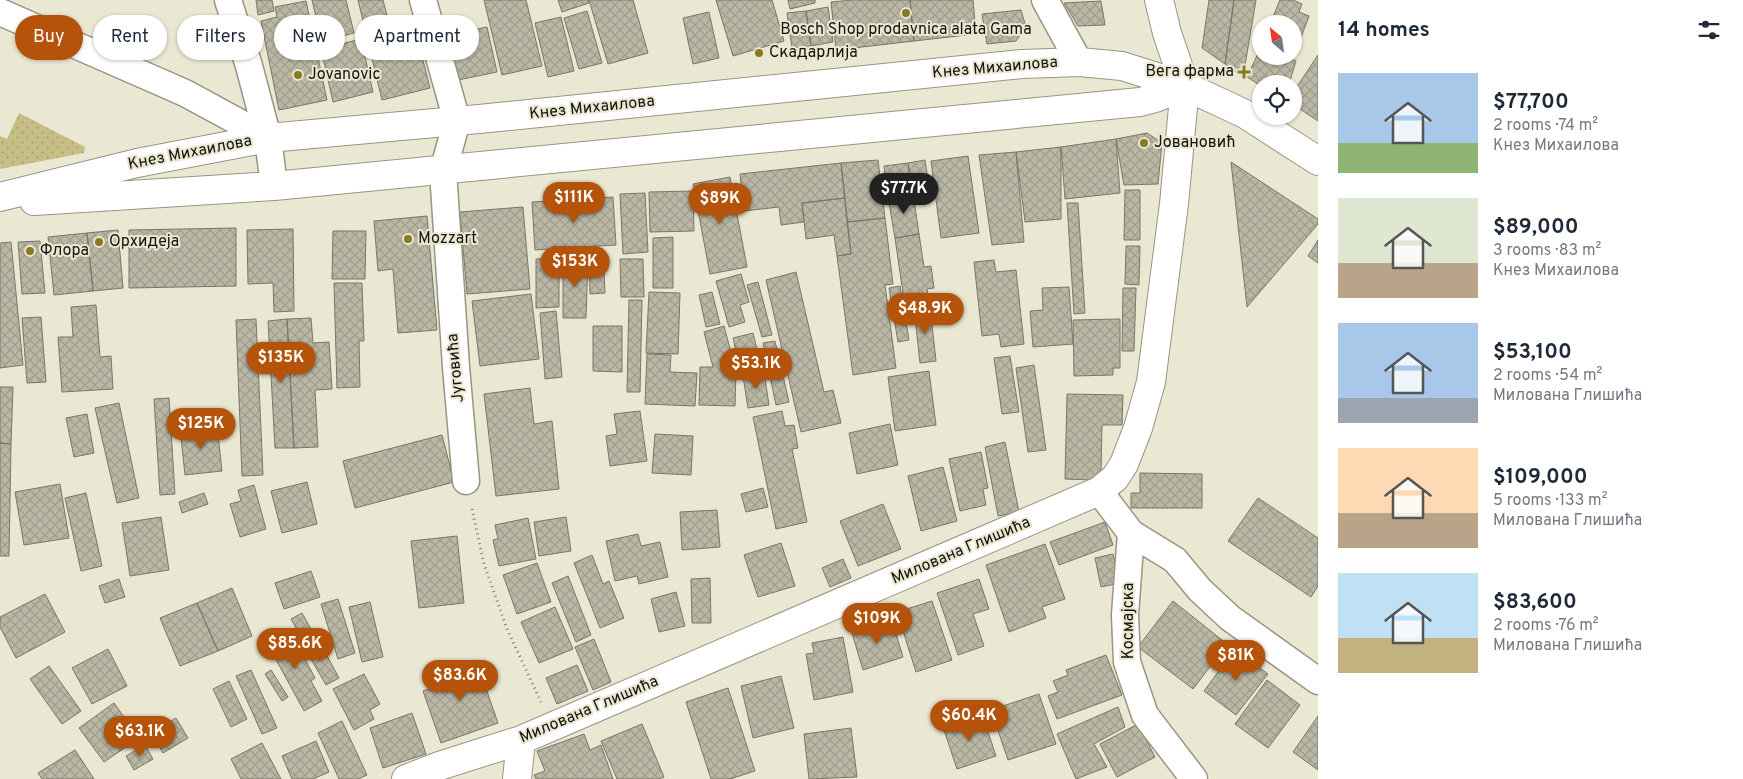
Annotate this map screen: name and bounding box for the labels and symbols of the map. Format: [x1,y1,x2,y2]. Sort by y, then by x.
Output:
marker: Bosch Shop prodavnica alata Gama [900,7,912,19]
north arrow [1252,15,1302,65]
place label: Bosch Shop prodavnica alata Gama [780,20,1032,40]
place label: Скадарлија [769,43,858,63]
marker: Скадарлија [753,47,765,59]
street label: Кнез Михаилова [931,53,1059,83]
place label: Вега фарма [1145,62,1234,82]
place label: Jovanovic [308,65,380,85]
marker: Вега фарма [1238,66,1250,78]
marker: Jovanovic [292,69,304,81]
street label: Кнез Михаилова [528,91,656,125]
street label: Кнез Михаилова [126,131,254,175]
place label: Јовановић [1154,133,1235,153]
marker: Јовановић [1138,137,1150,149]
pin: $77.7K [863,172,945,215]
pin: $111K [539,182,609,224]
pin: $89K [690,182,750,225]
place label: Mozzart [418,229,477,249]
place label: Орхидеја [109,232,179,252]
marker: Mozzart [402,233,414,245]
marker: Орхидеја [93,236,105,248]
place label: Флора [40,241,89,261]
marker: Флора [24,245,36,257]
pin: $153K [540,246,610,288]
pin: $48.9K [884,292,966,335]
street label: Југовића [443,333,469,403]
pin: $135K [246,342,316,384]
pin: $53.1K [715,348,797,390]
pin: $125K [166,408,236,450]
street label: Милована Глишића [888,513,1034,589]
street label: Космајска [1119,583,1139,659]
pin: $109K [842,602,912,645]
pin: $85.6K [254,628,336,670]
pin: $81K [1206,640,1266,682]
pin: $83.6K [419,660,501,702]
street label: Милована Глишића [516,672,662,748]
pin: $60.4K [928,700,1010,742]
pin: $63.1K [99,716,181,758]

